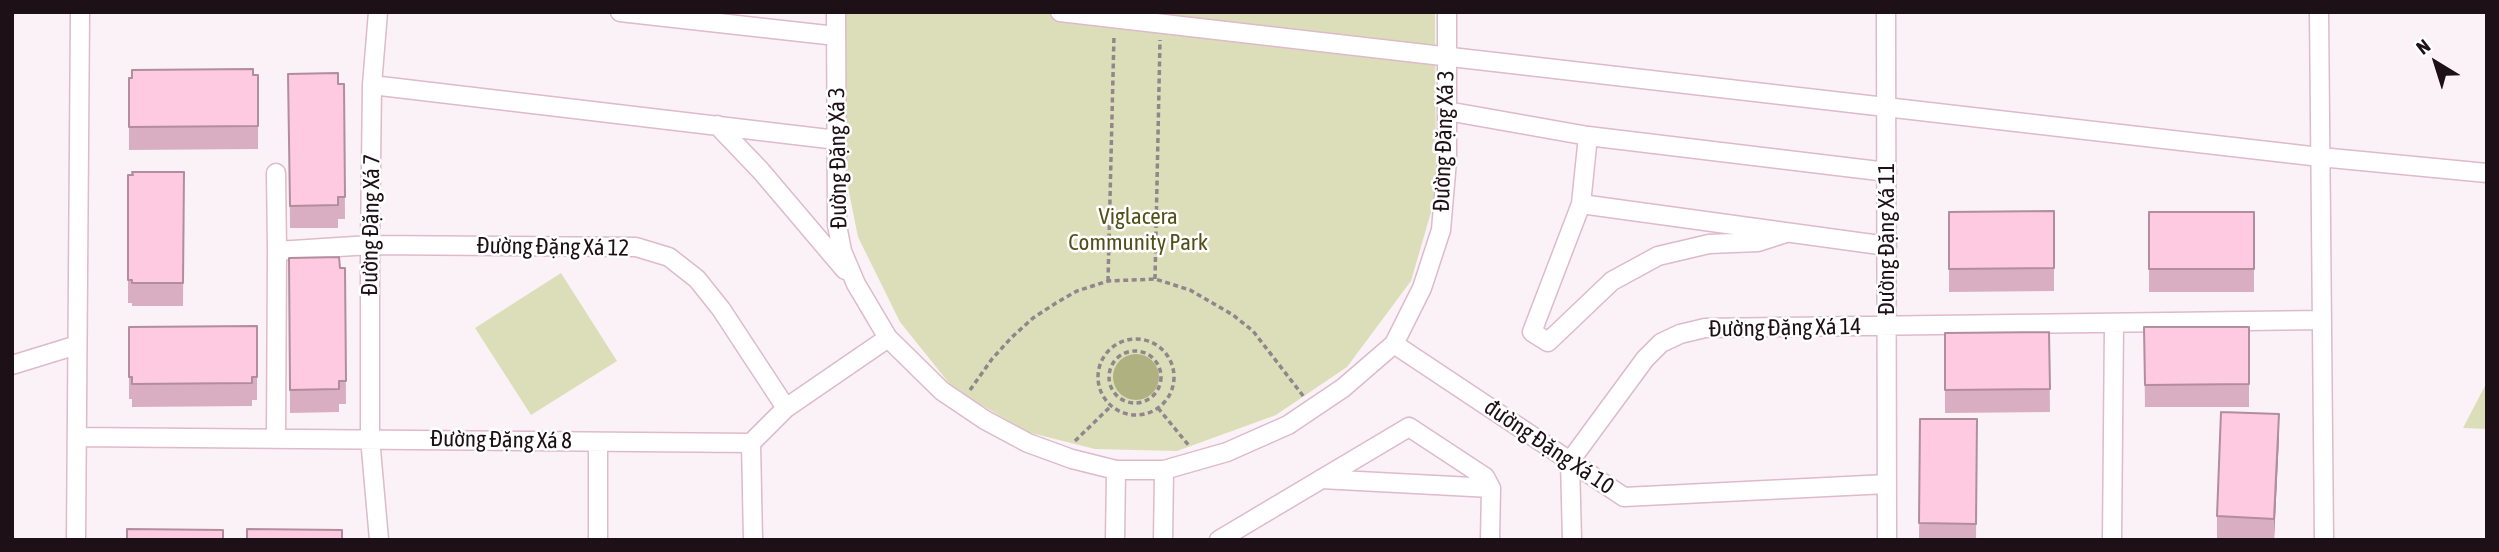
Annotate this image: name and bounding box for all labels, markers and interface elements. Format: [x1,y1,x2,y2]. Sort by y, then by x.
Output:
north arrow [2401,28,2471,98]
text: N [2412,34,2434,59]
street label: Đường Đặng Xá 3 [1428,70,1460,212]
street label: Đường Đặng Xá 3 [823,87,853,229]
street label: Đường Đặng Xá 7 [356,154,386,296]
street label: Đường Đặng Xá 11 [1873,163,1901,315]
park label: Viglacera Community Park [1068,203,1208,257]
street label: Đường Đặng Xá 12 [476,232,630,262]
street label: Đường Đặng Xá 14 [1708,313,1862,343]
street label: đường Đặng Xá 10 [1479,393,1619,501]
street label: Đường Đặng Xá 8 [430,425,572,455]

